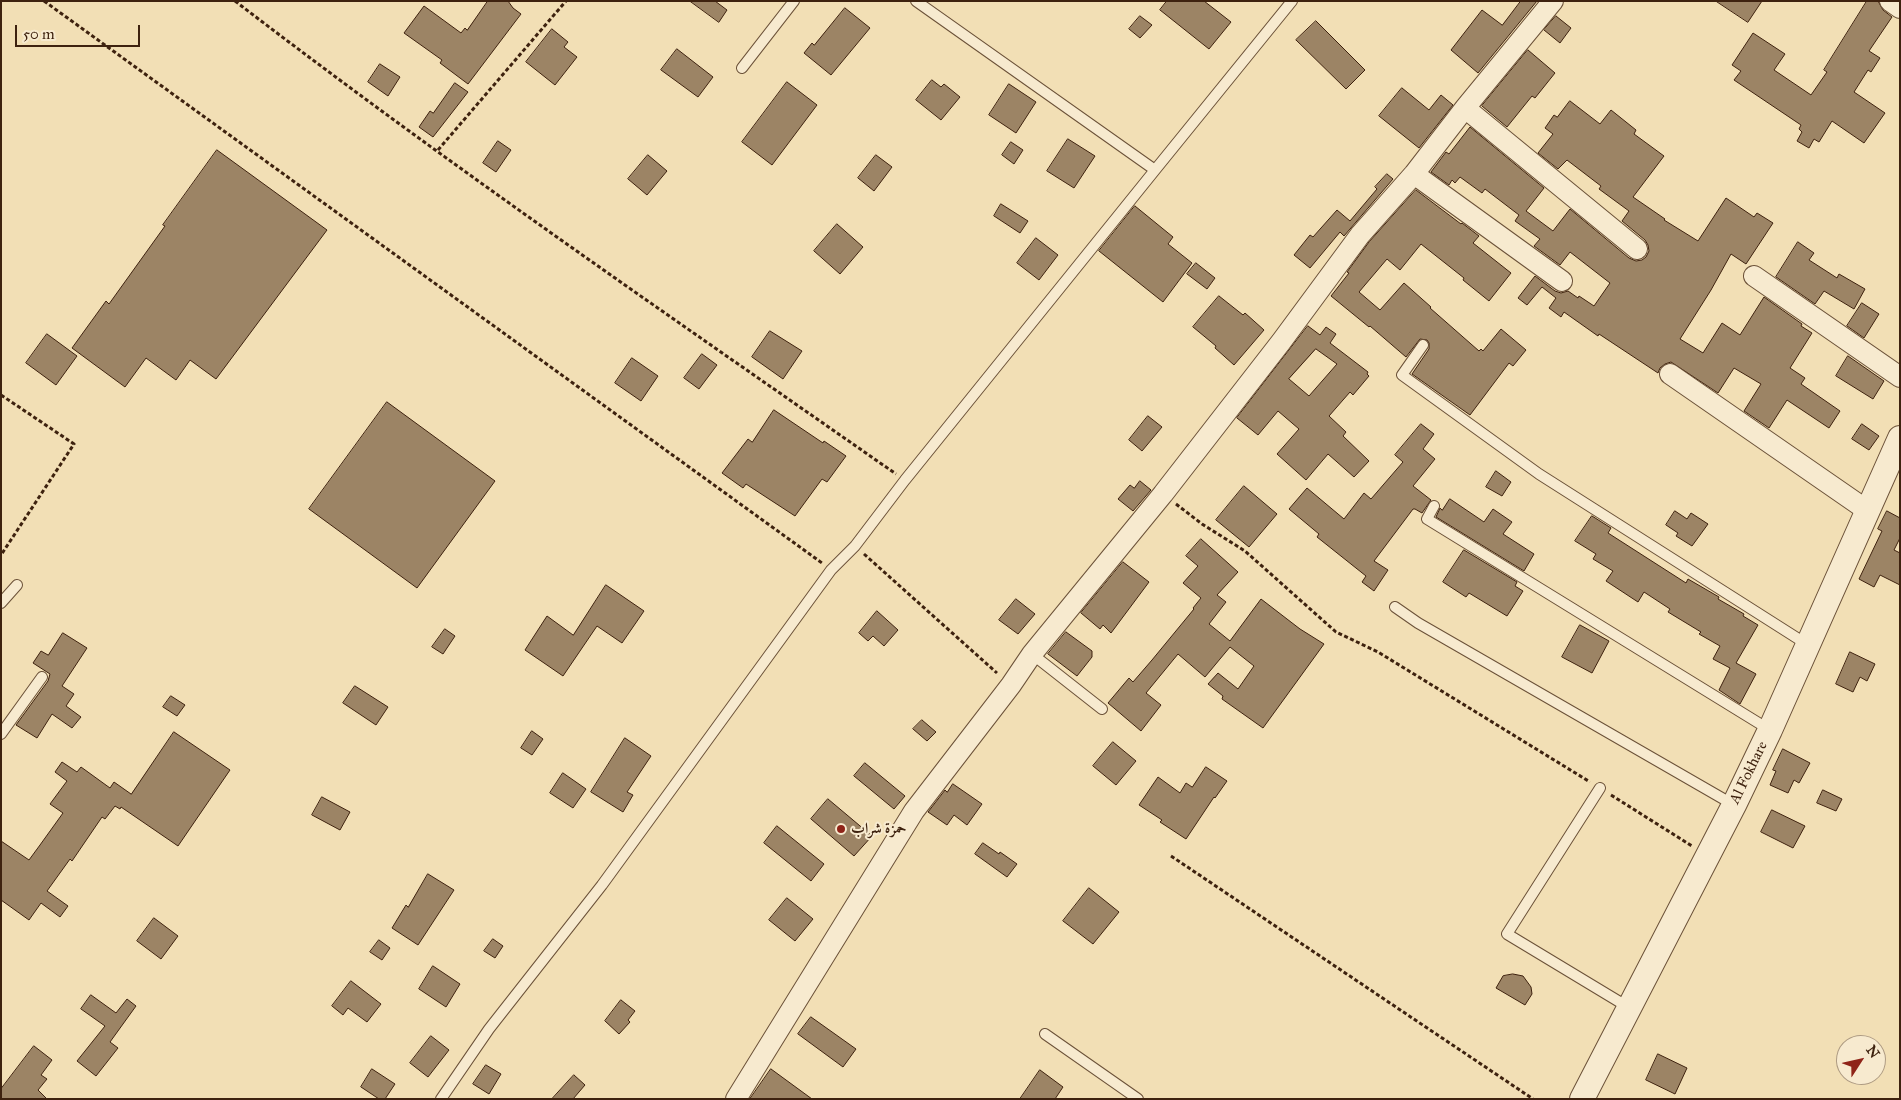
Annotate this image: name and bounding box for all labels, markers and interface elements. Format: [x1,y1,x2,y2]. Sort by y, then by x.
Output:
scale bar [18,15,142,47]
text: 50 m [23,25,55,43]
street label: Al Fokhare [1726,739,1772,807]
place label: حمزة شراب [851,820,906,838]
marker: حمزة شراب [835,823,847,835]
north arrow [1836,1035,1886,1085]
text: N [1863,1042,1883,1061]

